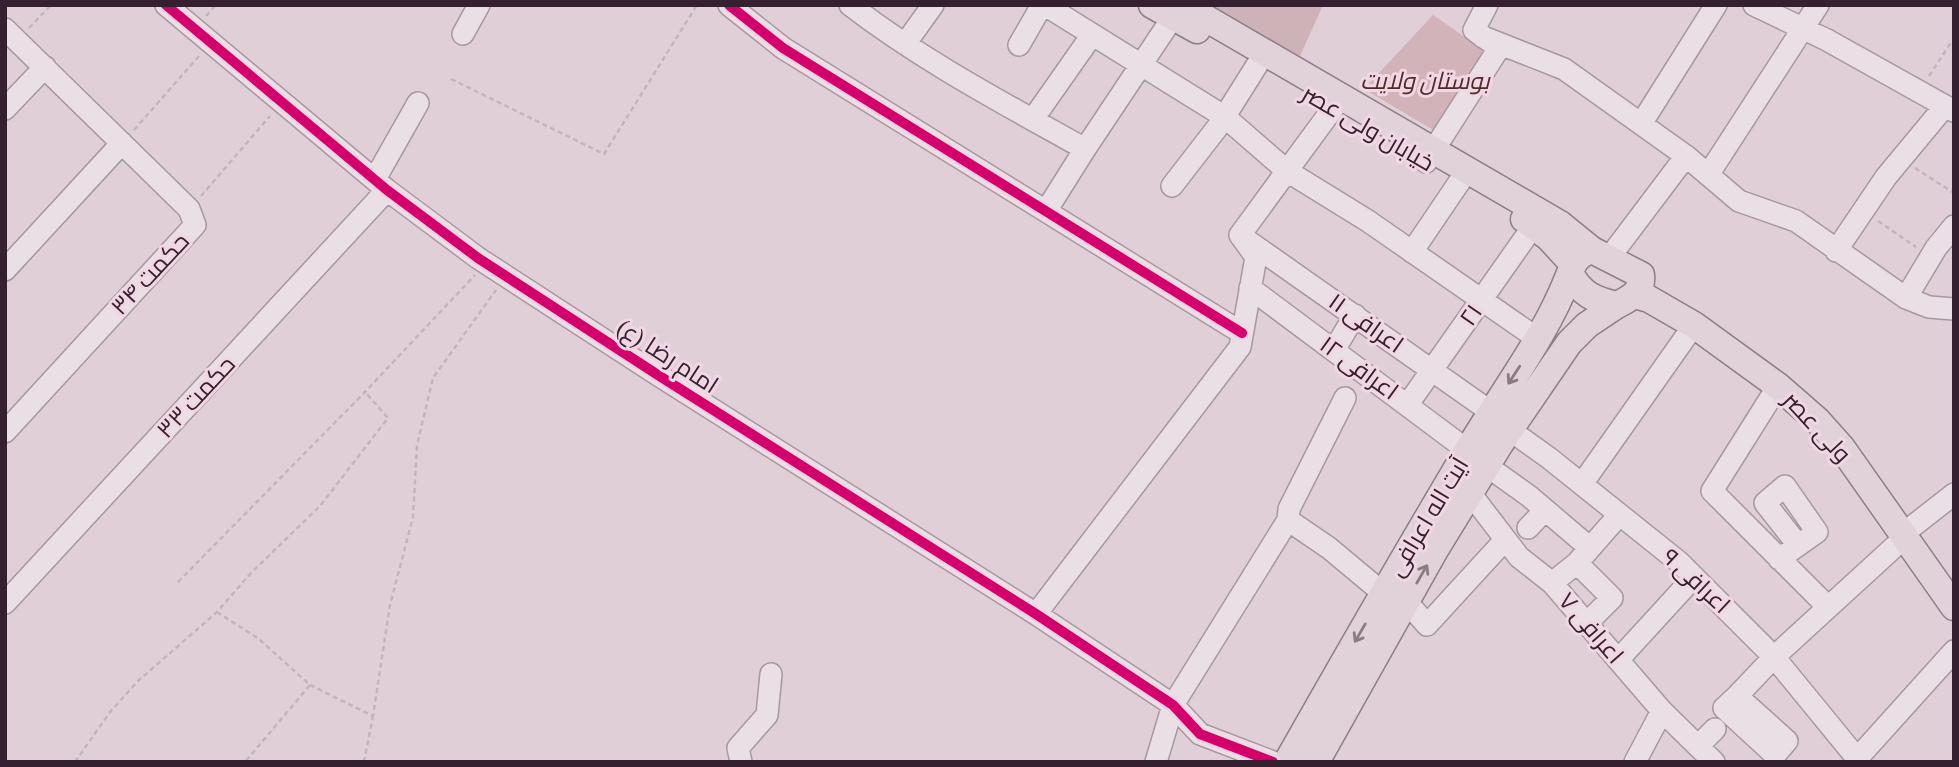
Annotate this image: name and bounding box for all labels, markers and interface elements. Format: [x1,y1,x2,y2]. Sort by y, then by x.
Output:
park label: بوستان ولایت [1360,67,1491,95]
street label: خیابان ولی عصر [1295,78,1439,177]
street label: حکمت ۳۴ [105,227,194,320]
street label: اعرافی ۱۱ [1323,287,1409,359]
street label: ۲۱ [1454,299,1487,331]
street label: امام رضا (ع) [610,313,723,401]
street label: اعرافی ۱۲ [1314,330,1404,406]
street label: حکمت ۳۳ [151,350,240,443]
one-way arrow [1507,365,1521,385]
street label: ولی عصر [1776,384,1857,468]
street label: آیت اله اعرافی [1382,452,1475,582]
street label: اعرافی ۹ [1656,543,1736,619]
one-way arrow [1415,565,1429,585]
street label: اعرافی ۷ [1553,587,1629,669]
one-way arrow [1353,623,1367,643]

